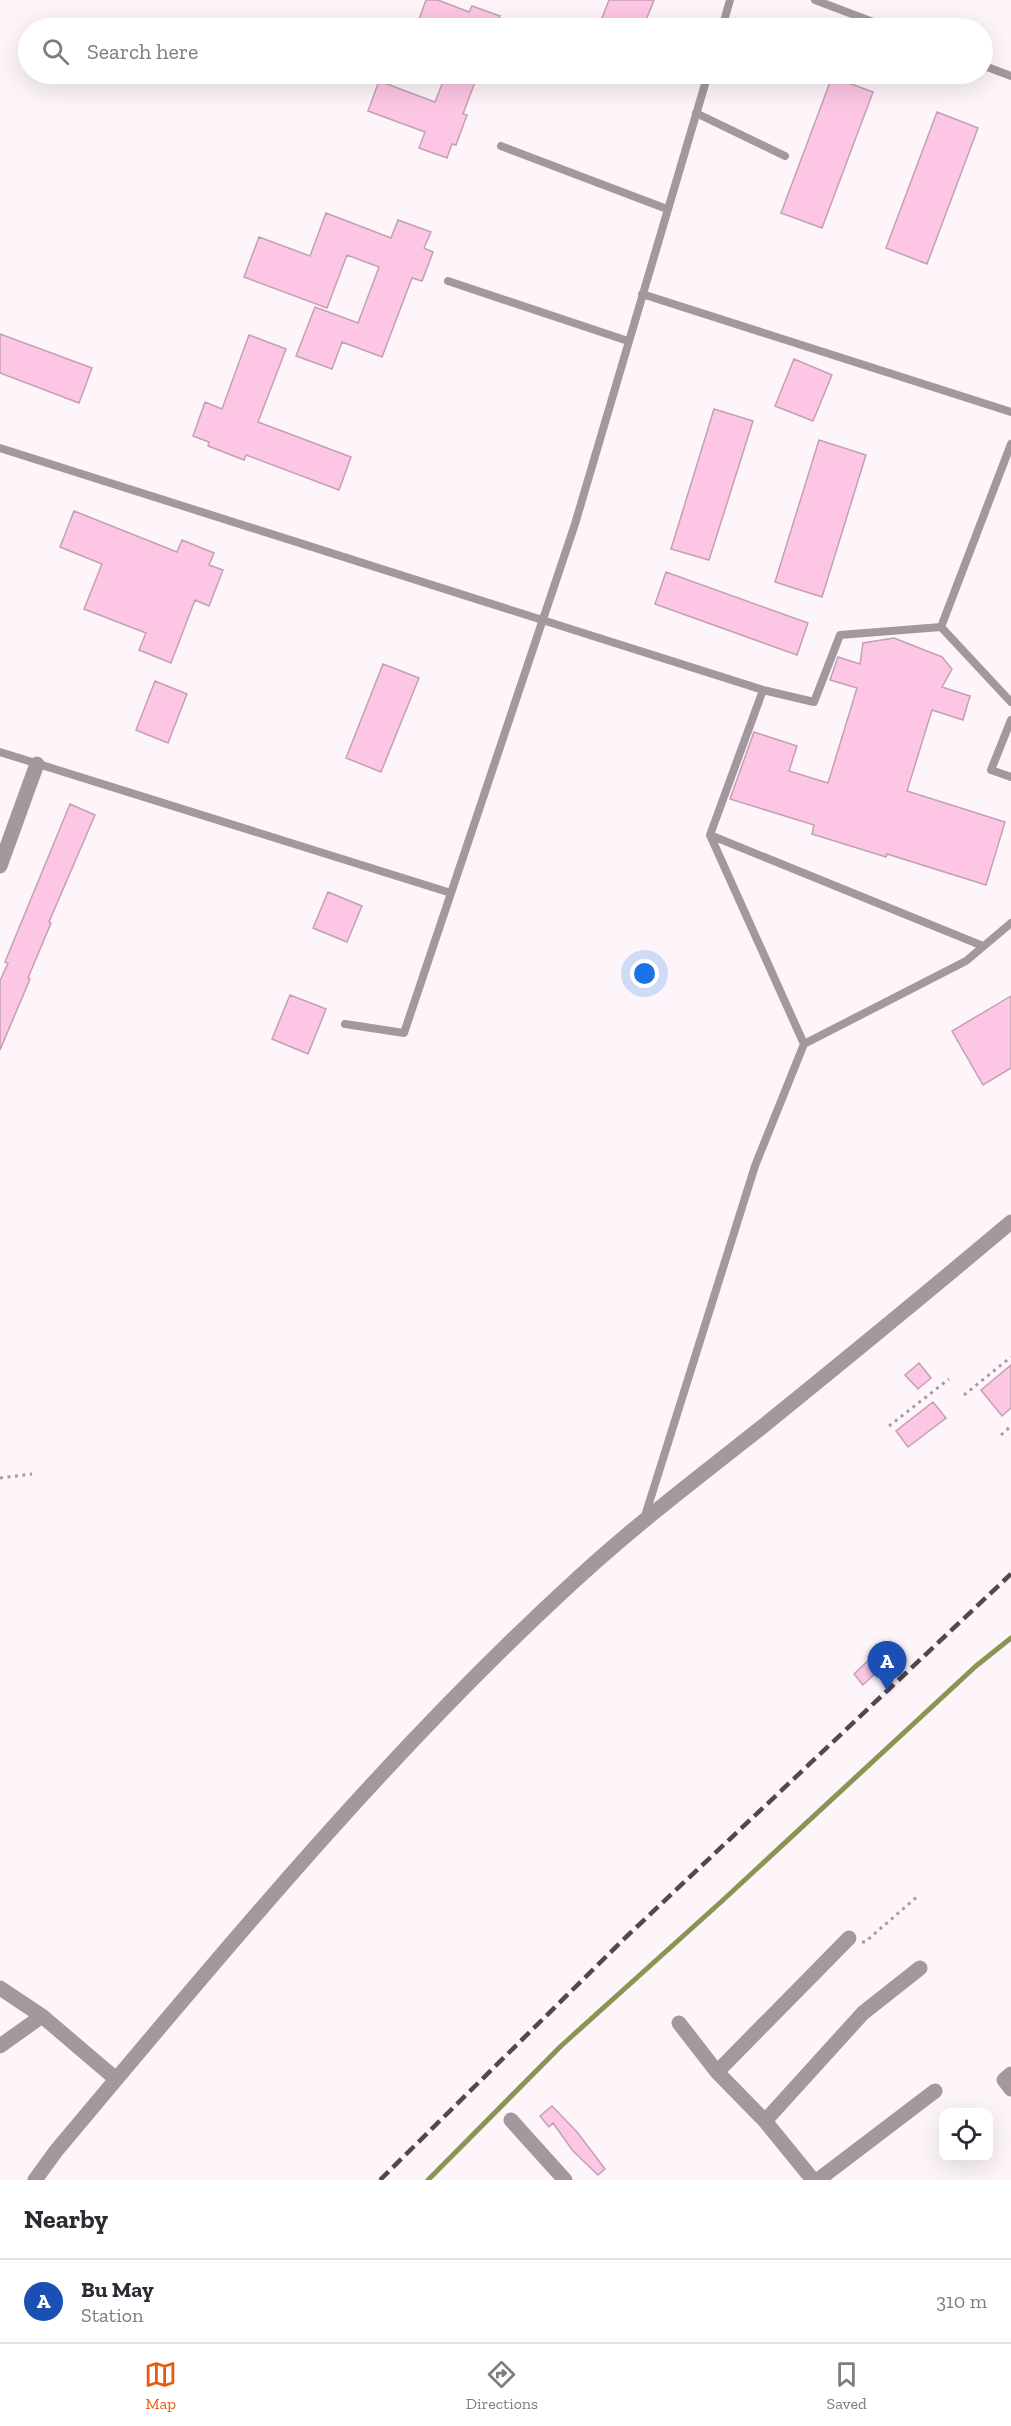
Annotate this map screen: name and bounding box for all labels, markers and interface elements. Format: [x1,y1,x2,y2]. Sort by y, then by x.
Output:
search box [18,18,993,84]
icon: search [39,35,72,68]
text: Search here [87,38,198,65]
your location [630,959,659,988]
pin: A [868,1642,906,1691]
map controls [939,2108,993,2162]
button: locate [939,2108,993,2162]
text: Nearby [24,2203,108,2235]
text: Bu May [81,2276,154,2303]
text: A [37,2289,50,2313]
text: 310 m [936,2289,987,2313]
text: Station [81,2303,143,2327]
tab: Map [144,2358,177,2413]
tab: Directions [466,2358,538,2413]
tab: Saved [827,2358,867,2413]

